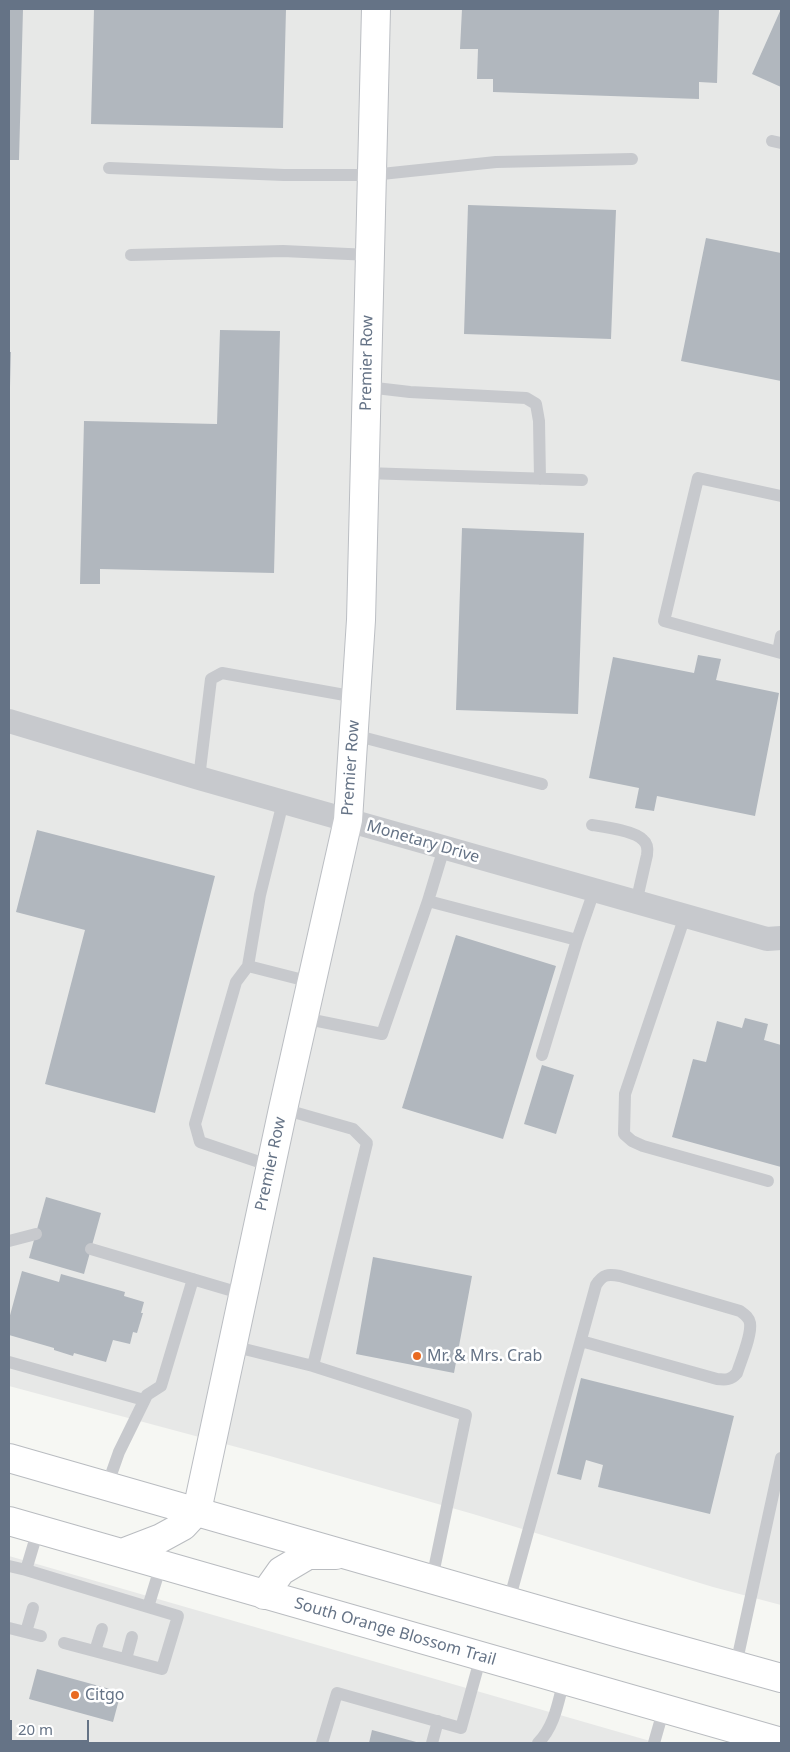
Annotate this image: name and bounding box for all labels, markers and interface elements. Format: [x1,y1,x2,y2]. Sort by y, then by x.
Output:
street label: Premier Row [357,315,377,411]
street label: Premier Row [338,720,364,816]
street label: Monetary Drive [364,817,482,867]
street label: Premier Row [252,1115,290,1213]
place label: Mr. & Mrs. Crab [427,1346,542,1366]
marker: Mr. & Mrs. Crab [411,1350,423,1362]
street label: South Orange Blossom Trail [292,1594,498,1670]
place label: Citgo [85,1685,125,1705]
marker: Citgo [69,1689,81,1701]
scale bar [12,1710,91,1742]
text: 20 m [18,1719,53,1739]

